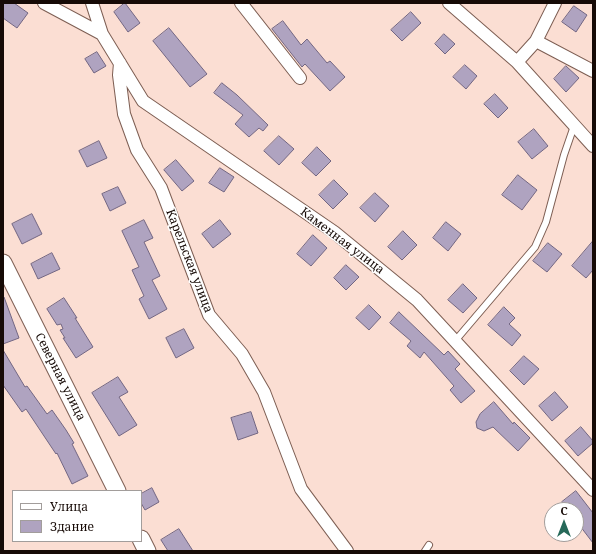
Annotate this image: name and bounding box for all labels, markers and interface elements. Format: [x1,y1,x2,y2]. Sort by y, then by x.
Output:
street label: Каменная улица [297,205,387,277]
street label: Карельская улица [163,207,215,315]
street label: Северная улица [32,331,88,423]
legend [12,490,142,542]
text: Улица [50,498,88,515]
north arrow [544,502,584,542]
text: С [560,503,568,518]
text: Здание [50,518,94,535]

